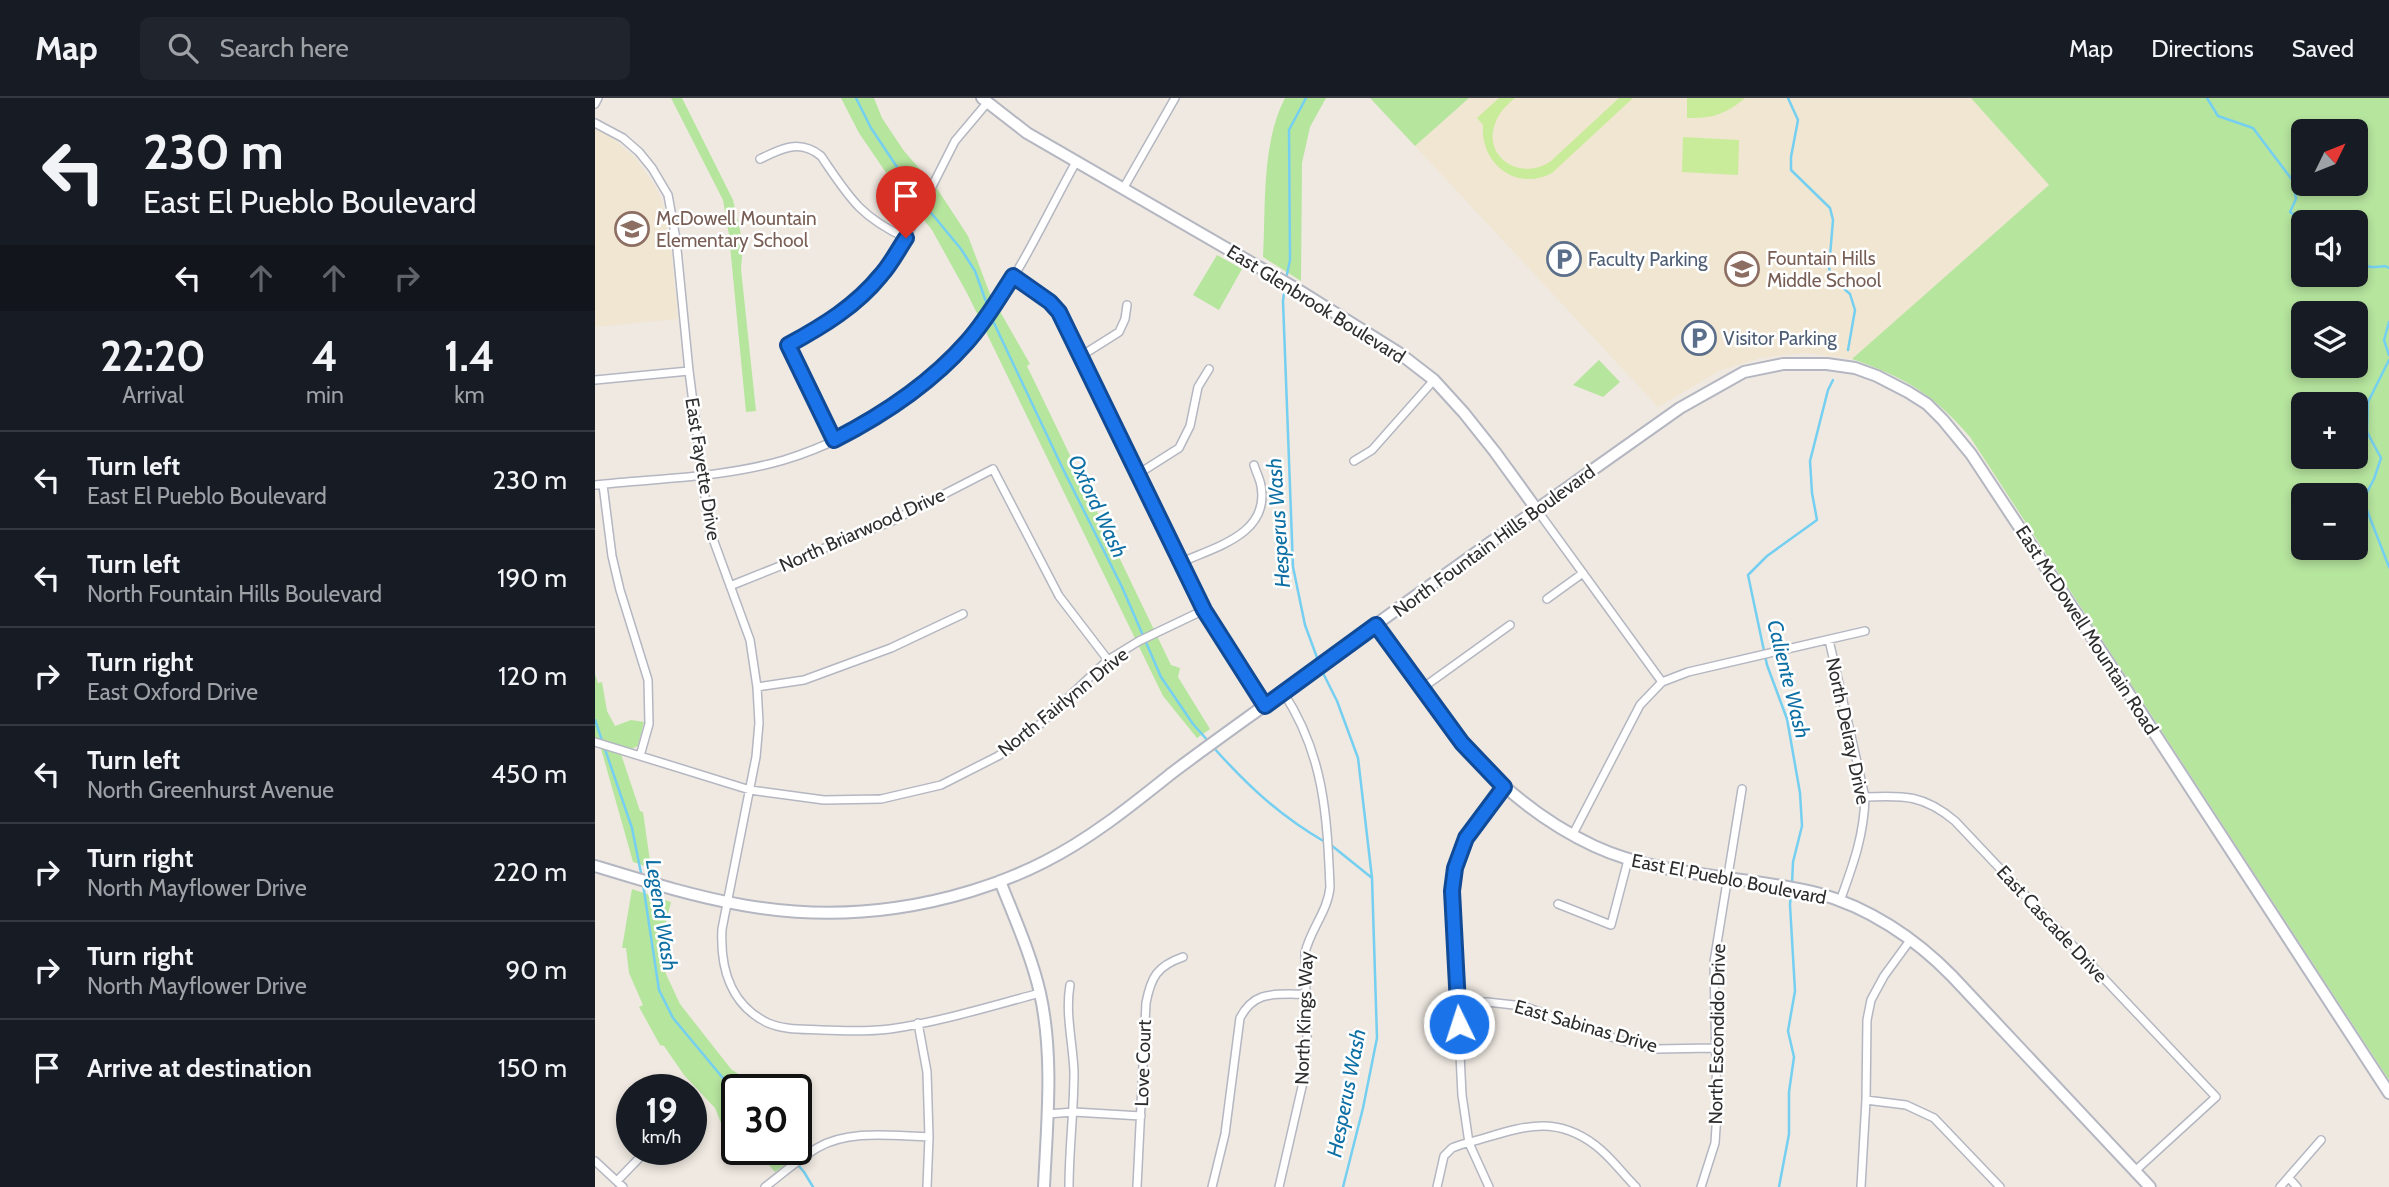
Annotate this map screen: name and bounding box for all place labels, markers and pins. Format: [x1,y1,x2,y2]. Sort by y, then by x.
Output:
pin [876,166,936,238]
place label: McDowell Mountain Elementary School [656,207,817,252]
school or university icon: McDowell Mountain Elementary School [613,210,651,248]
parking icon: Faculty Parking [1545,240,1583,278]
place label: Fountain Hills Middle School [1767,247,1882,292]
place label: Faculty Parking [1588,248,1708,271]
school or university icon: Fountain Hills Middle School [1723,250,1761,288]
parking icon: Visitor Parking [1680,319,1718,357]
place label: Visitor Parking [1723,327,1837,350]

